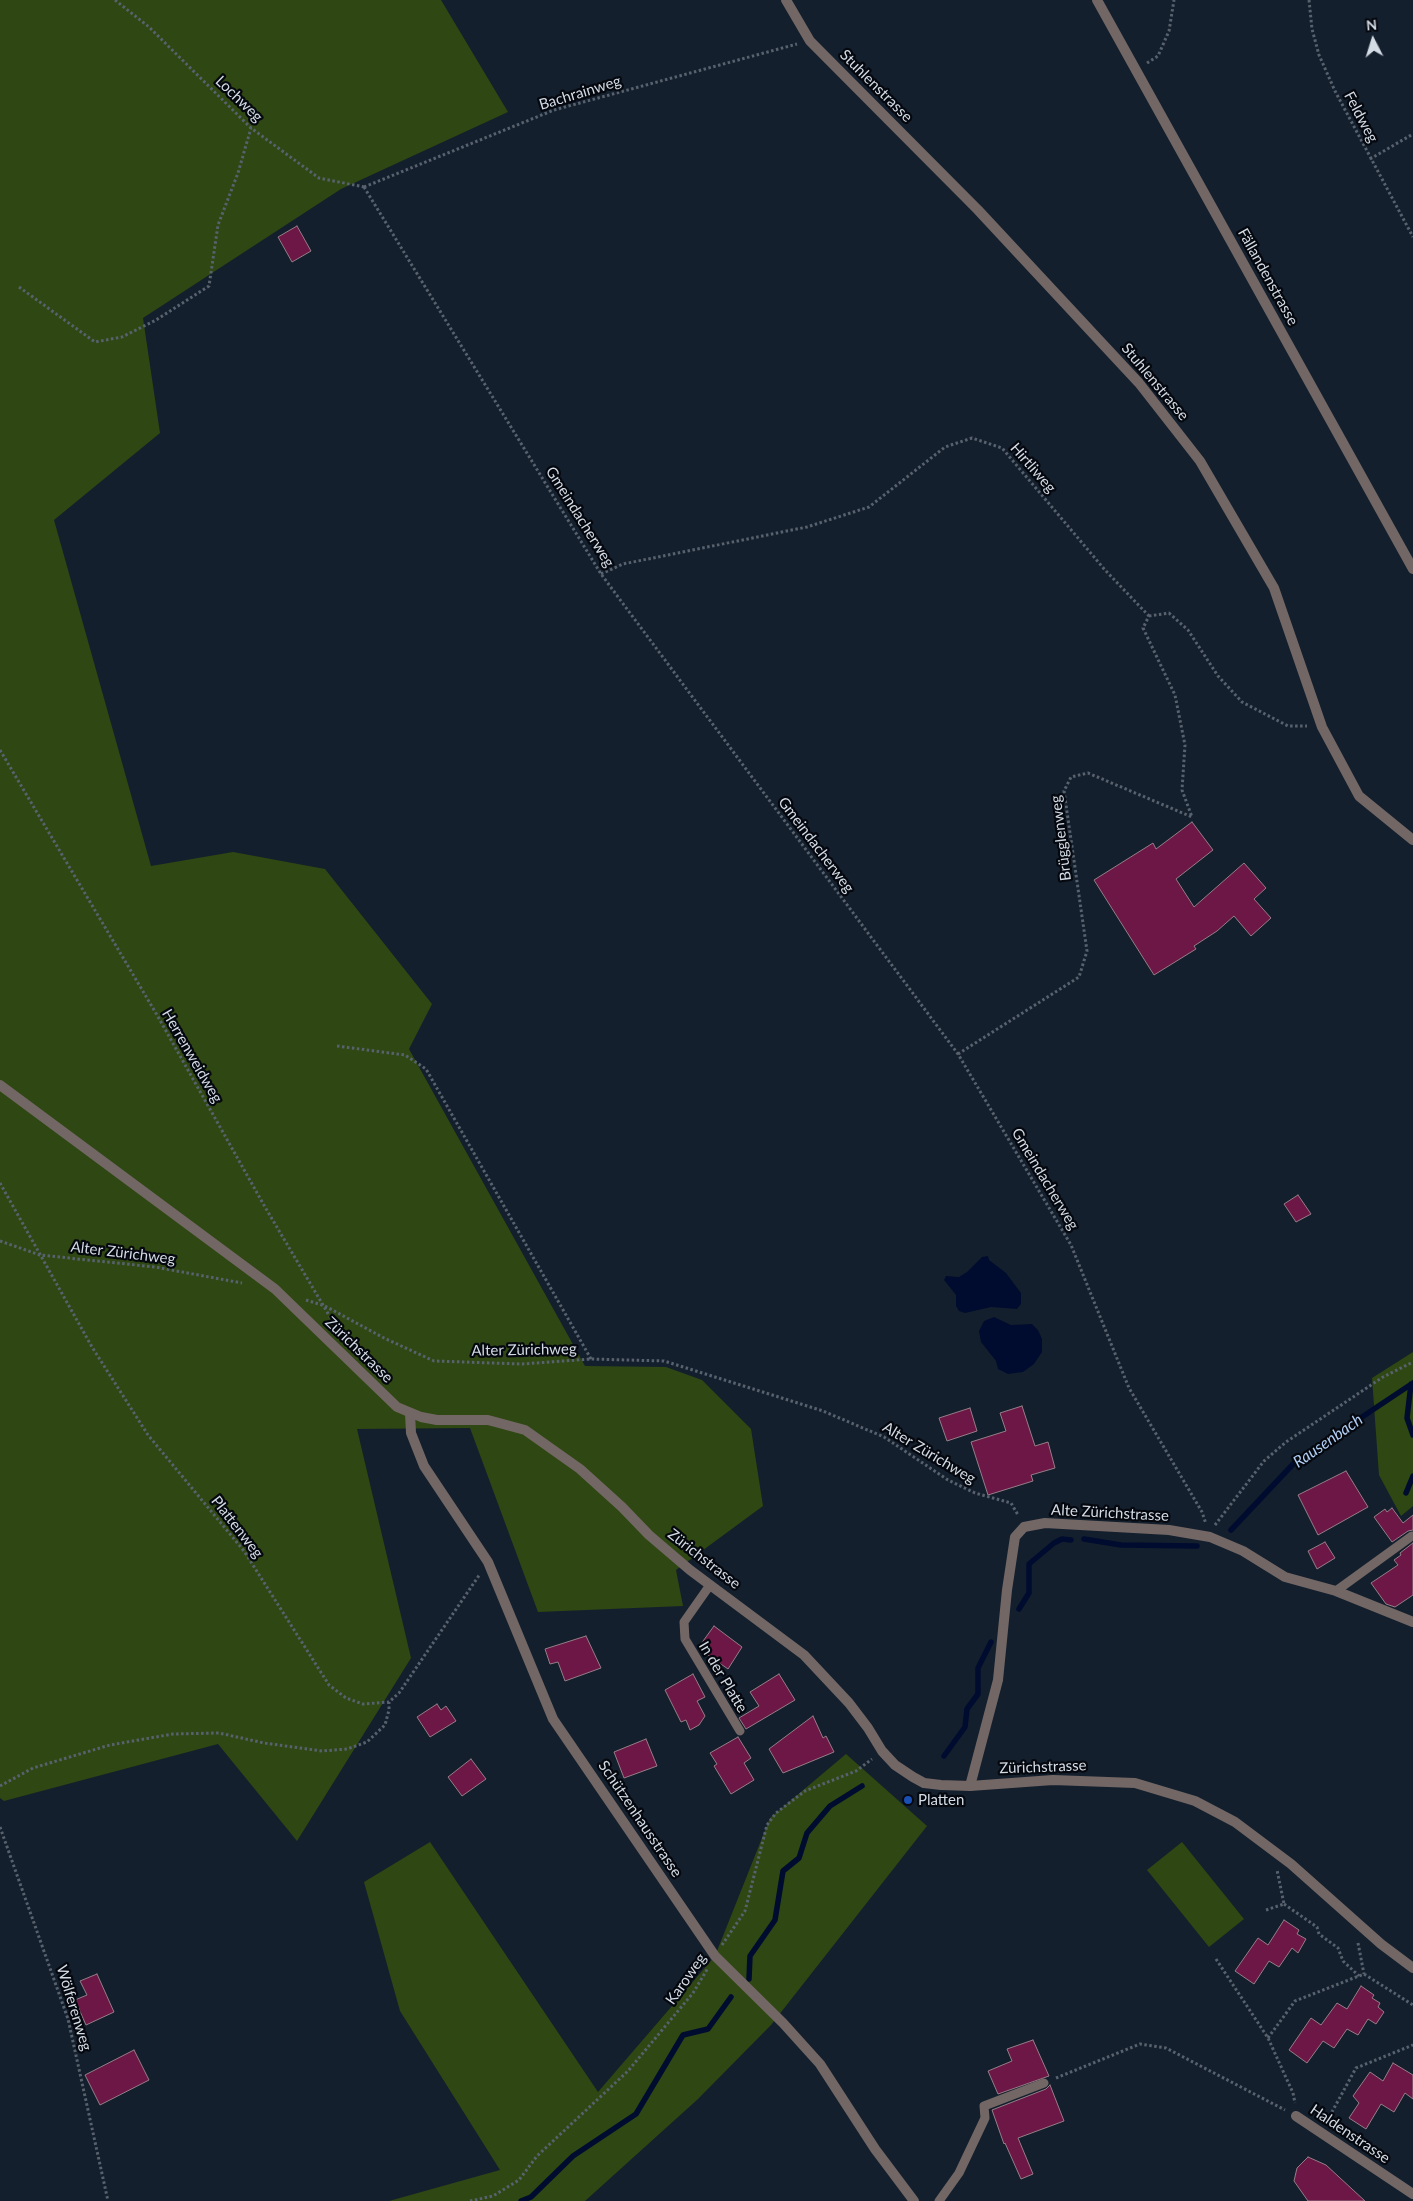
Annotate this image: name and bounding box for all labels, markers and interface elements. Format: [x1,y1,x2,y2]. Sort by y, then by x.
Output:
north arrow [1348,15,1398,65]
text: N [1366,16,1378,33]
street label: Stuhlenstrasse [836,46,916,126]
street label: Lochweg [212,72,266,126]
street label: Bachrainweg [537,72,623,114]
street label: Feldweg [1340,88,1382,146]
street label: Fällandenstrasse [1234,225,1302,329]
street label: Stuhlenstrasse [1117,340,1193,424]
street label: Hirtliweg [1006,439,1060,497]
street label: Gmeindacherweg [542,463,618,571]
street label: Gmeindacherweg [774,794,858,896]
street label: Brügglenweg [1047,794,1075,882]
street label: Herrenweidweg [158,1006,226,1106]
street label: Gmeindacherweg [1008,1125,1082,1233]
street label: Alter Zürichweg [70,1238,176,1268]
street label: Zürichstrasse [321,1313,397,1387]
street label: Alter Zürichweg [471,1340,577,1360]
water label: Rausenbach [1290,1410,1366,1472]
street label: Alter Zürichweg [879,1418,979,1488]
street label: Plattenweg [207,1492,267,1562]
street label: Alte Zürichstrasse [1051,1501,1169,1525]
street label: Zürichstrasse [664,1525,744,1593]
street label: In der Platte [695,1638,751,1716]
street label: Zürichstrasse [999,1756,1087,1778]
street label: Schützenhausstrasse [594,1757,686,1881]
place label: Platten [918,1791,964,1809]
marker: Platten [902,1794,914,1806]
street label: Karoweg [662,1950,710,2008]
street label: Wölferenweg [52,1963,96,2053]
street label: Haldenstrasse [1307,2101,1393,2167]

